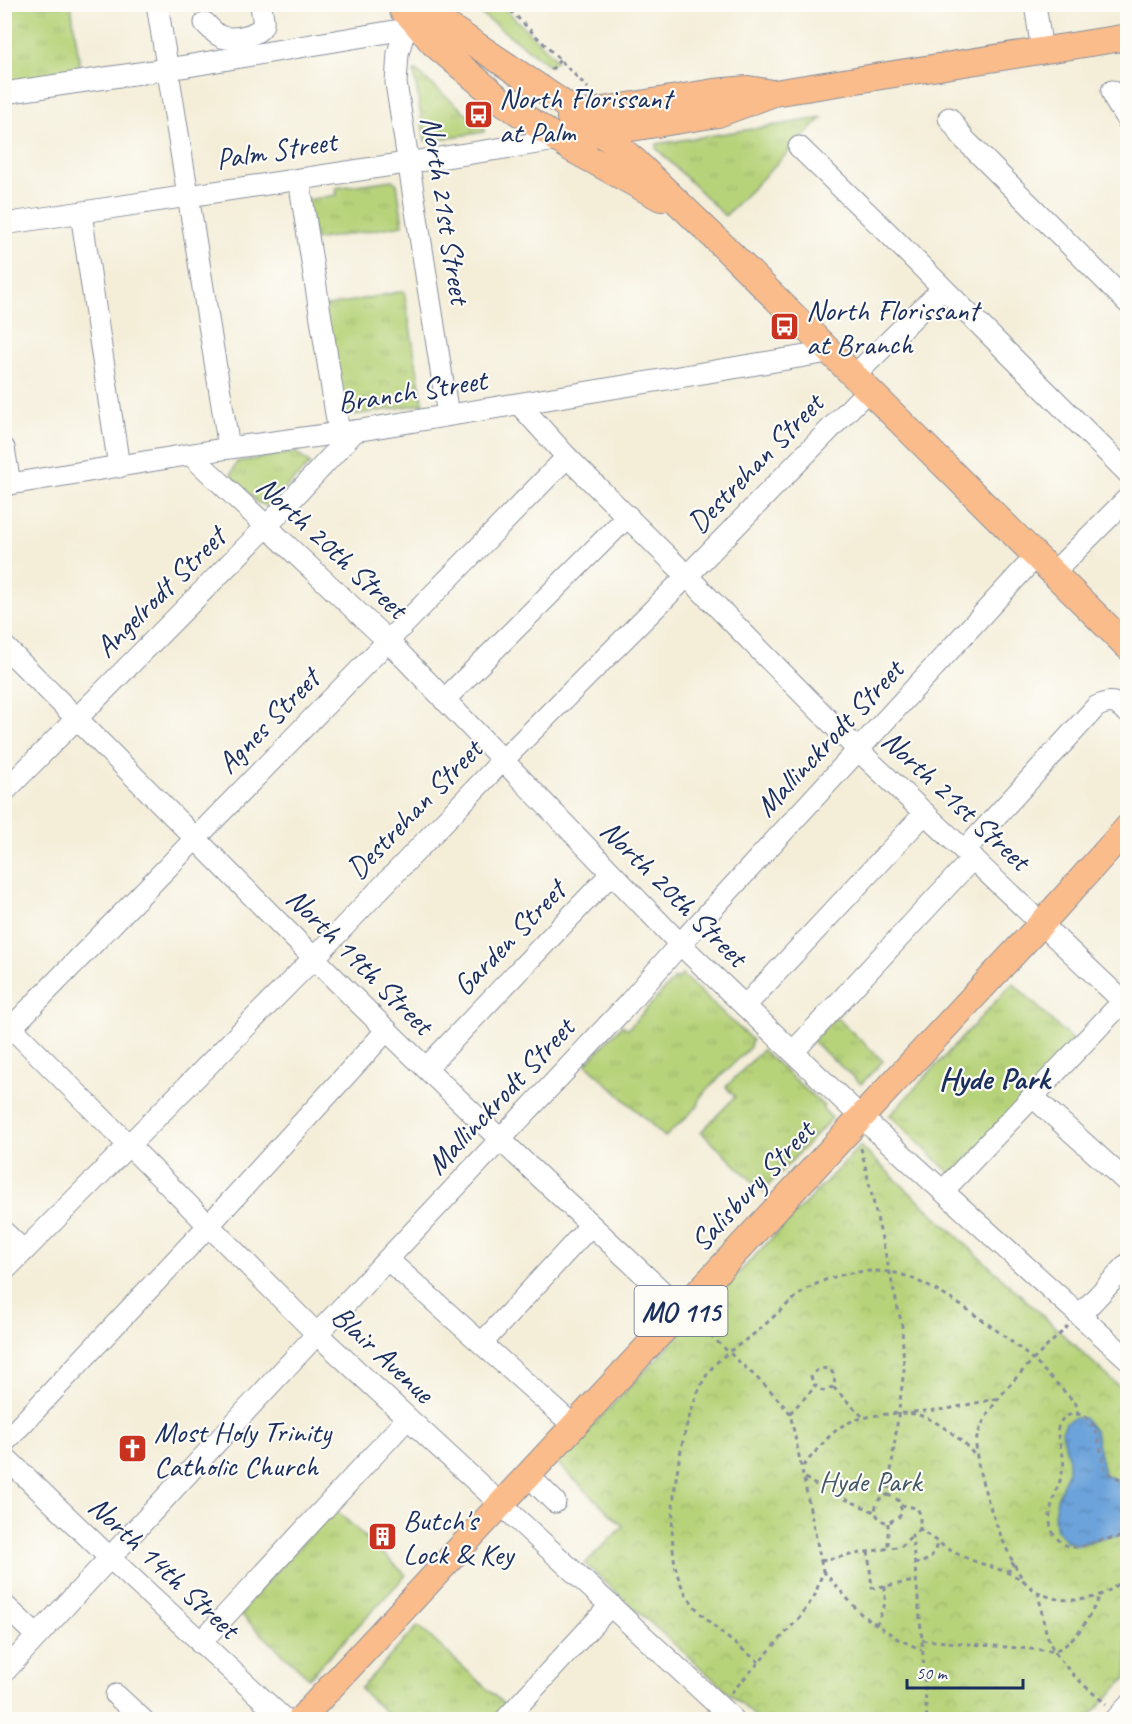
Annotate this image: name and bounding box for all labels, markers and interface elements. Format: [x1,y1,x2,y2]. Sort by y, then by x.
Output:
place label: North Florissant at Palm [499,79,675,151]
bus stop icon: North Florissant at Palm [462,99,494,131]
street label: North 21st Street [412,114,480,309]
street label: Palm Street [213,121,342,178]
place label: North Florissant at Branch [806,291,982,363]
bus stop icon: North Florissant at Branch [769,311,801,343]
street label: Branch Street [335,360,492,421]
street label: Destrehan Street [679,383,833,541]
street label: North 20th Street [249,467,418,629]
street label: Angelrodt Street [87,516,236,665]
street label: Mallinckrodt Street [747,649,913,824]
street label: Agnes Street [209,657,330,782]
street label: North 21st Street [874,722,1040,881]
street label: Destrehan Street [338,729,492,887]
street label: North 20th Street [592,811,758,977]
street label: Garden Street [445,869,576,1004]
street label: North 19th Street [278,879,444,1045]
street label: Mallinckrodt Street [418,1007,584,1182]
district label: Hyde Park [939,1058,1052,1099]
street label: Salisbury Street [682,1110,824,1259]
road number: MO 115 [634,1286,728,1336]
street label: Blair Avenue [324,1297,444,1413]
place label: Most Holy Trinity Catholic Church [154,1413,333,1485]
church icon: Most Holy Trinity Catholic Church [117,1433,149,1465]
park label: Hyde Park [819,1462,923,1500]
street label: North 14th Street [81,1487,250,1649]
place label: Butch's Lock & Key [403,1501,516,1573]
building icon: Butch's Lock & Key [366,1521,398,1553]
scale bar [907,1652,1022,1690]
text: 50 m [916,1662,949,1684]

